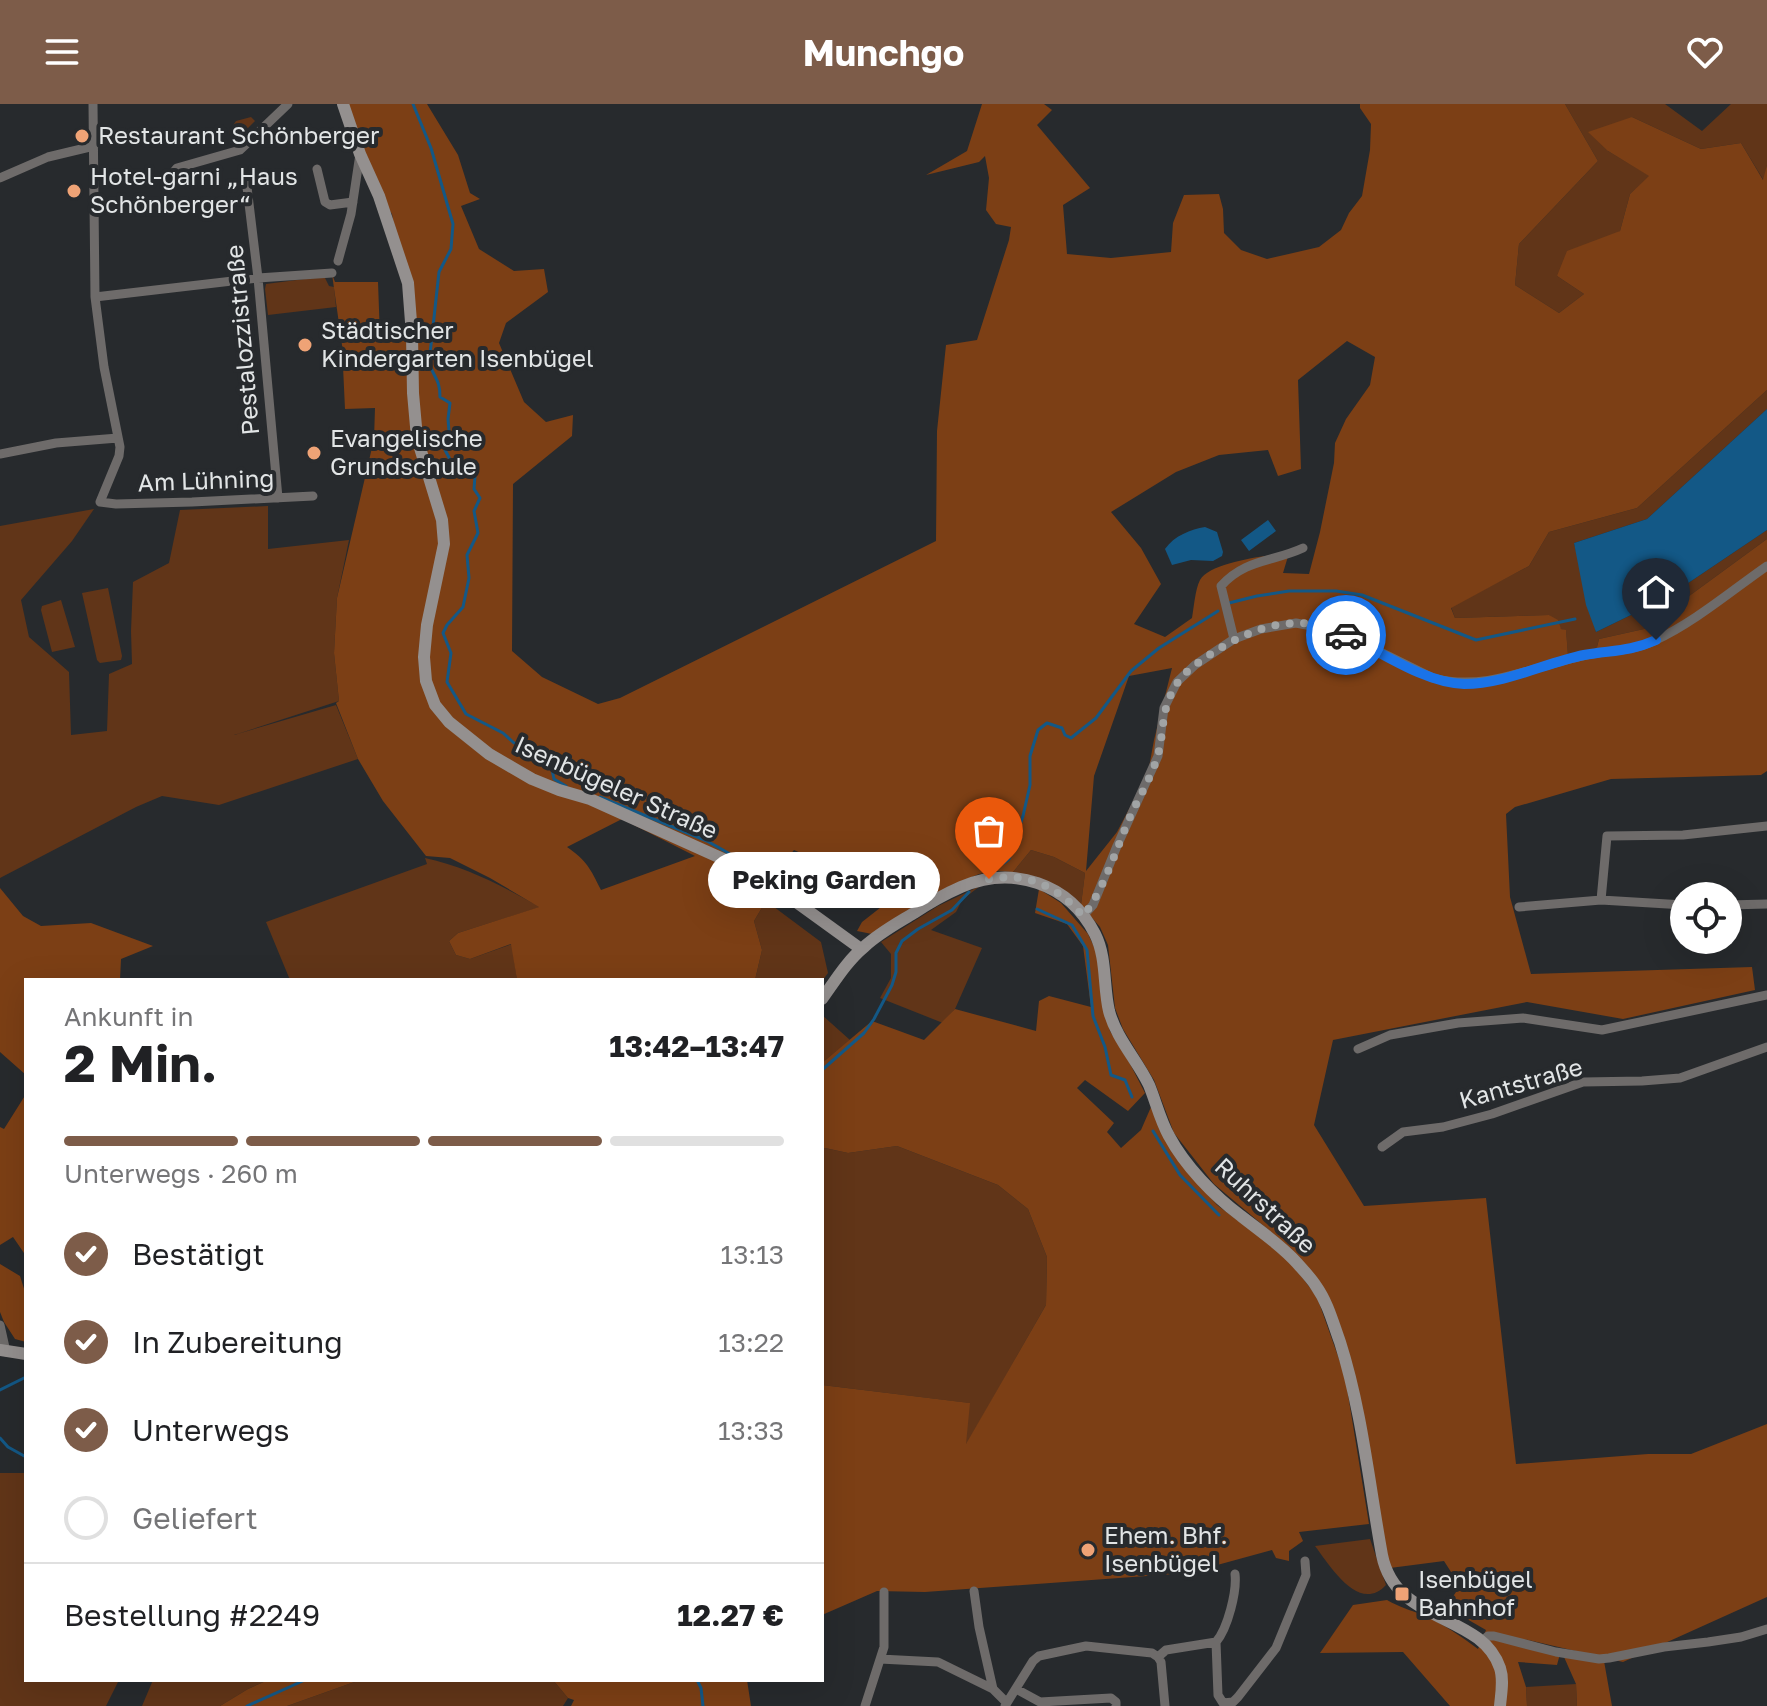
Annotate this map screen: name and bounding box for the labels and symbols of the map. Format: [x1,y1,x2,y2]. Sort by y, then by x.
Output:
place label: Restaurant Schönberger [98,120,379,149]
marker: Restaurant Schönberger [73,127,91,145]
place label: Hotel-garni „Haus Schönberger“ [90,161,298,218]
marker: Hotel-garni „Haus Schönberger“ [65,182,83,200]
street label: Pestalozzistraße [219,244,264,437]
place label: Städtischer Kindergarten Isenbügel [321,315,594,372]
marker: Städtischer Kindergarten Isenbügel [296,336,314,354]
place label: Evangelische Grundschule [330,423,483,480]
marker: Evangelische Grundschule [305,444,323,462]
street label: Am Lühning [137,463,275,496]
pin [1622,558,1690,640]
courier [1306,595,1386,675]
street label: Isenbügeler Straße [511,729,722,844]
pin [955,797,1023,879]
callout: Peking Garden [709,851,941,907]
street label: Kantstraße [1456,1051,1586,1114]
street label: Ruhrstraße [1210,1151,1322,1259]
place label: Ehem. Bhf. Isenbügel [1104,1520,1228,1577]
marker: Ehem. Bhf. Isenbügel [1079,1541,1097,1559]
place label: Isenbügel Bahnhof [1418,1564,1533,1621]
marker: Isenbügel Bahnhof [1393,1585,1411,1603]

